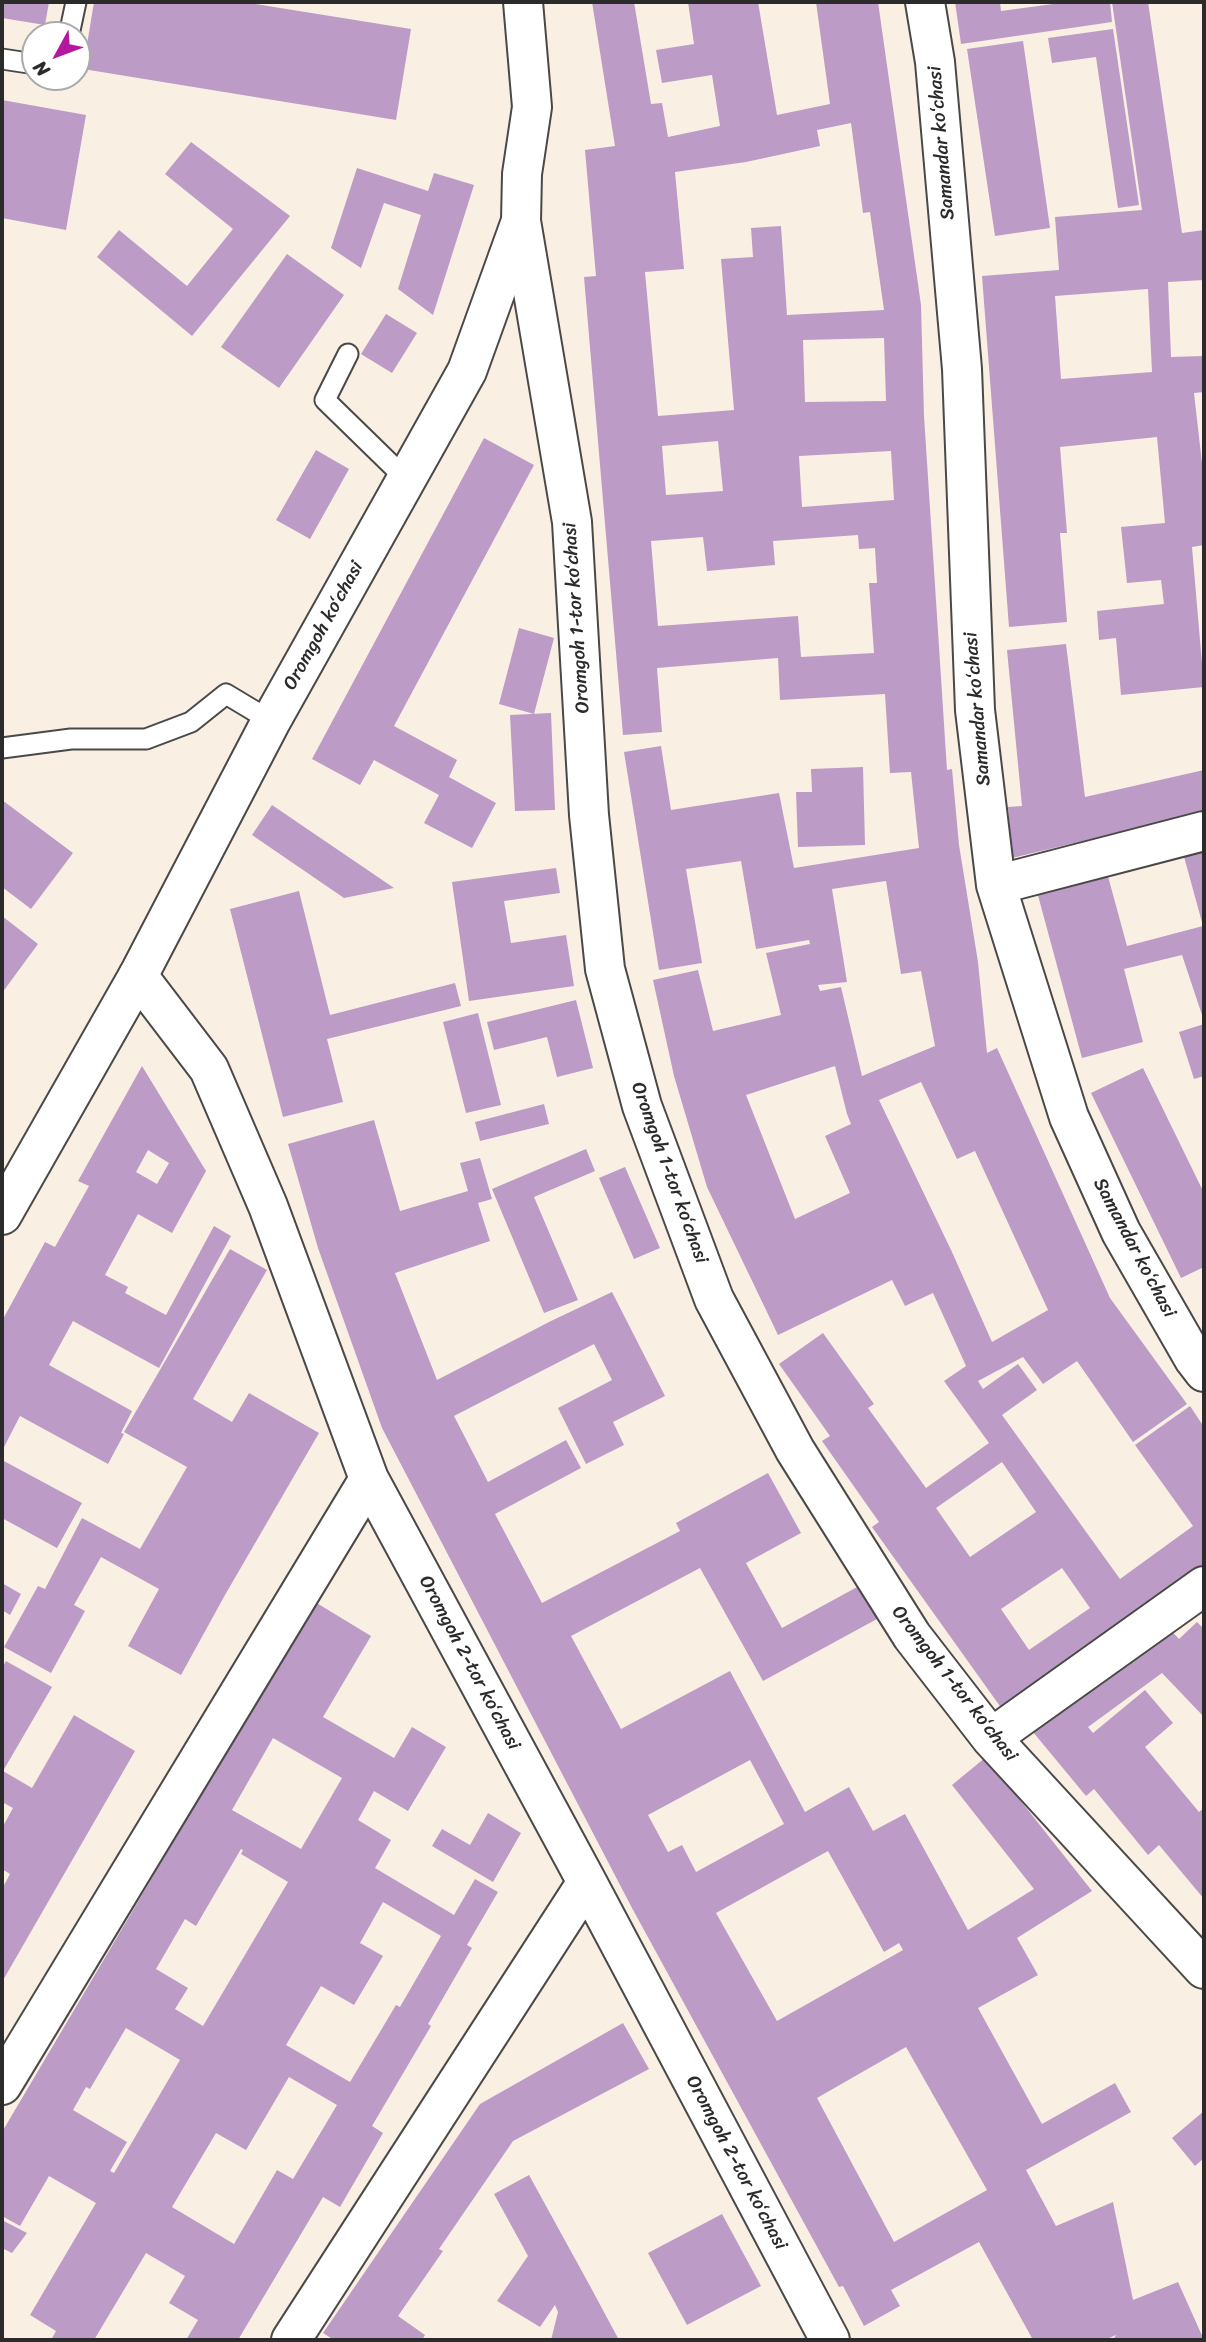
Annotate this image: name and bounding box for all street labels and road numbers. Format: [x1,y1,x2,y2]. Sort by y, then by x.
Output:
street label: Samandar ko‘chasi [924,65,960,221]
street label: Oromgoh 1-tor koʻchasi [559,522,595,714]
street label: Oromgoh koʻchasi [279,558,369,694]
street label: Samandar ko‘chasi [960,631,996,787]
street label: Oromgoh 1-tor koʻchasi [626,1079,712,1267]
street label: Samandar ko‘chasi [1088,1174,1180,1322]
street label: Oromgoh 2-tor koʻchasi [413,1572,525,1754]
street label: Oromgoh 1-tor koʻchasi [886,1602,1022,1766]
street label: Oromgoh 2-tor koʻchasi [680,2072,792,2254]

